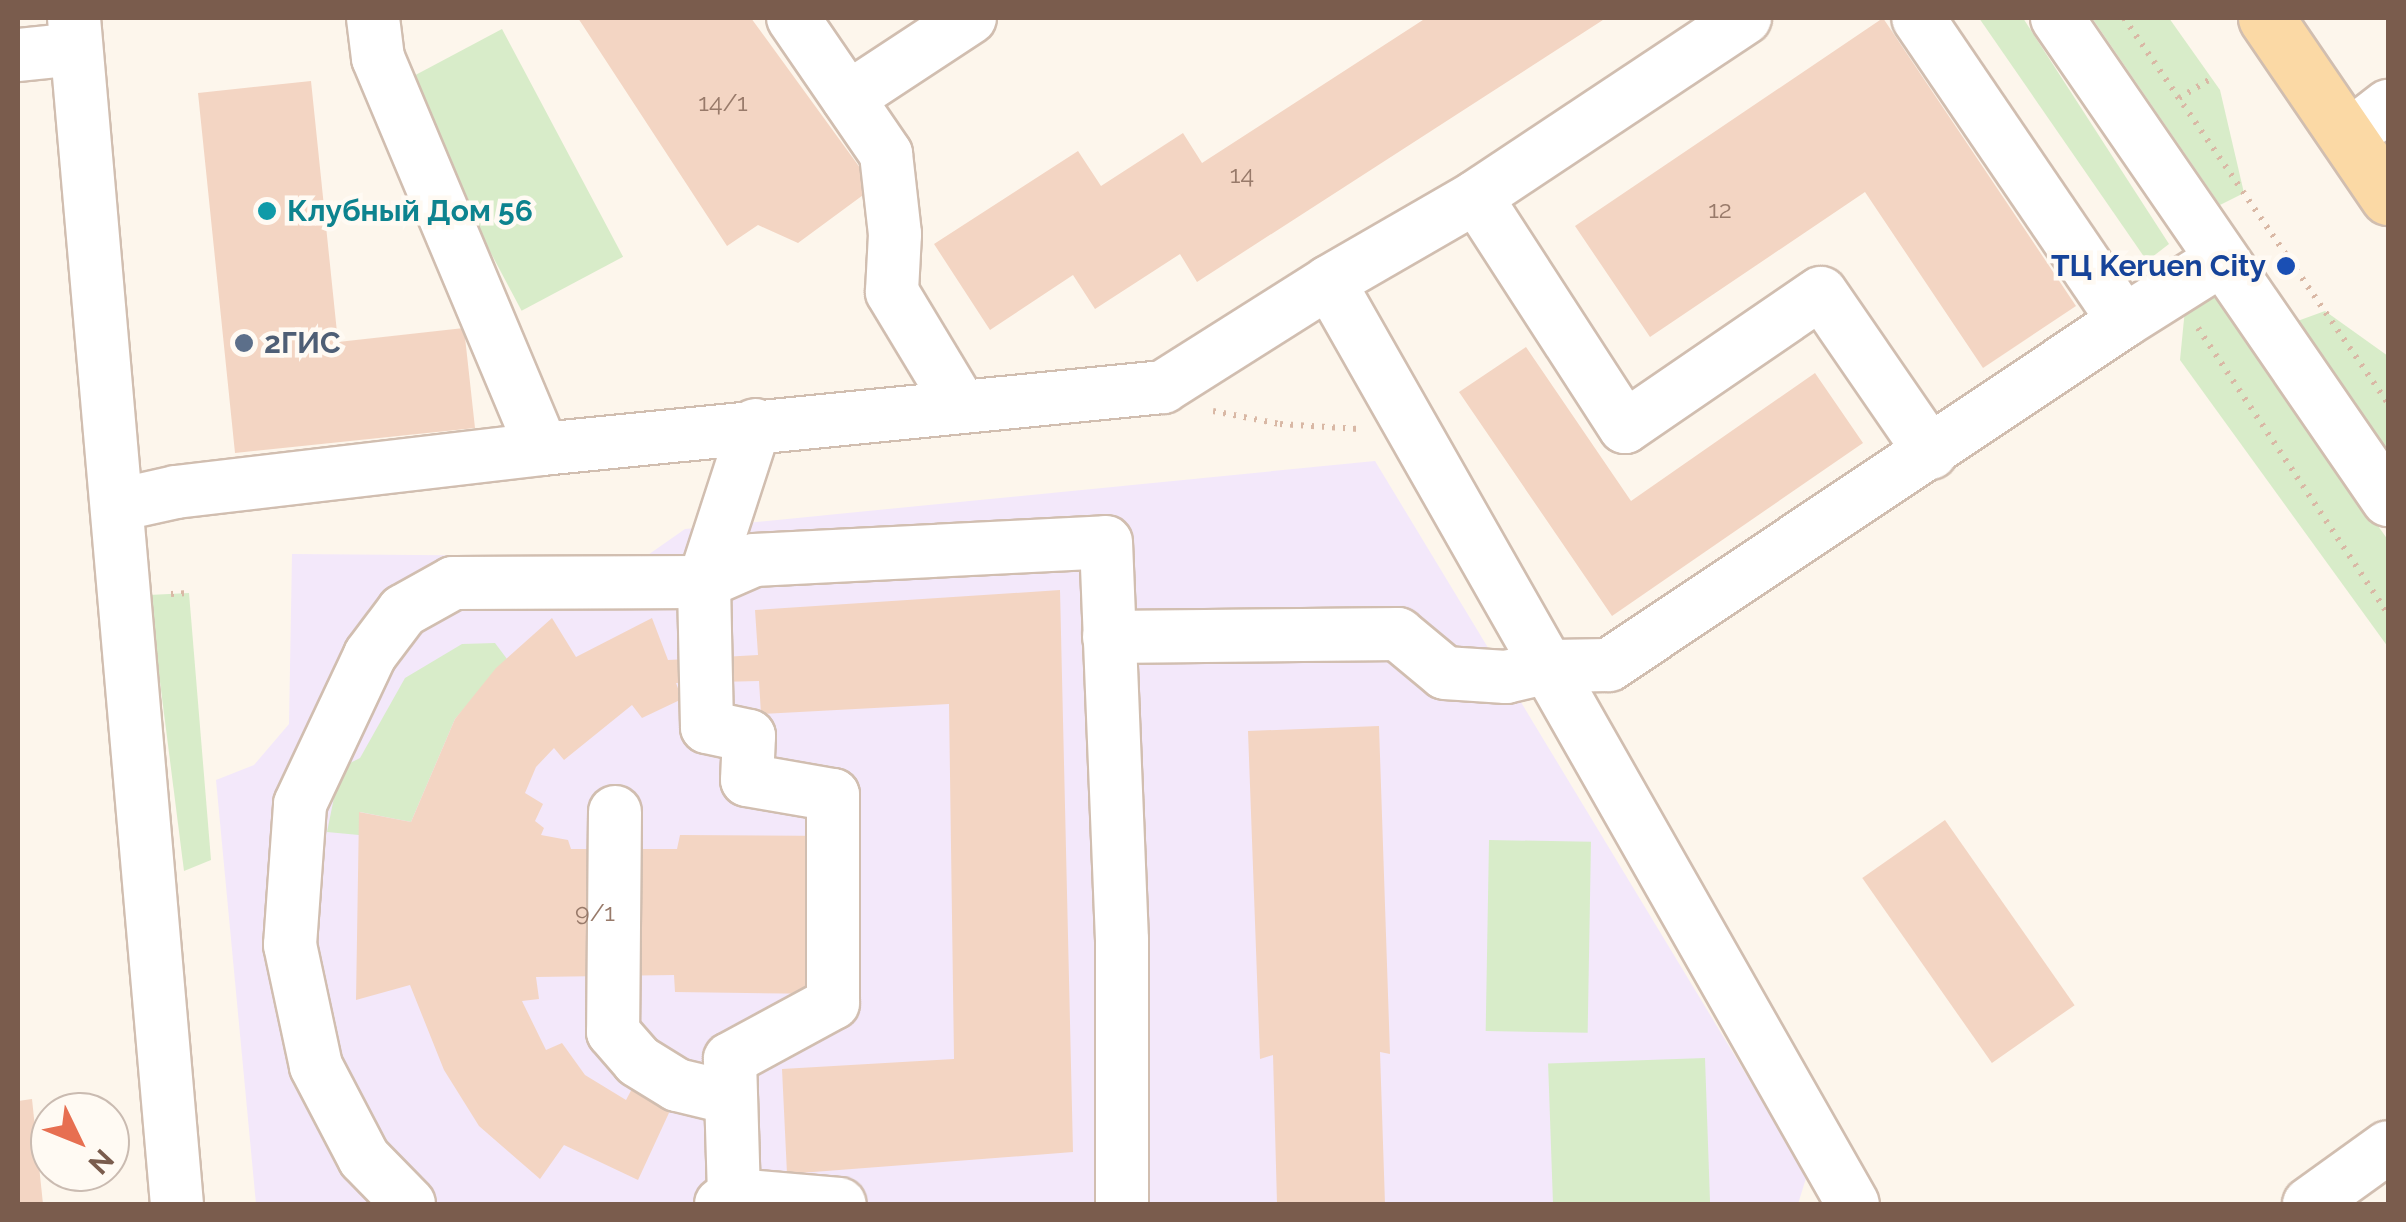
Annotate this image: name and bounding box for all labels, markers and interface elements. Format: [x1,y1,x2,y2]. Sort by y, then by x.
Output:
house number: 14/1 [698,87,748,117]
house number: 14 [1230,159,1254,189]
place label: Клубный Дом 56 [287,193,533,229]
house number: 12 [1708,194,1732,224]
marker: Клубный Дом 56 [256,200,278,222]
place label: ТЦ Keruen City [2051,248,2266,284]
marker: ТЦ Keruen City [2275,255,2297,277]
place label: 2ГИС [264,325,341,361]
marker: 2ГИС [233,332,255,354]
house number: 9/1 [575,897,615,927]
north arrow [30,1092,130,1192]
text: N [81,1142,120,1181]

